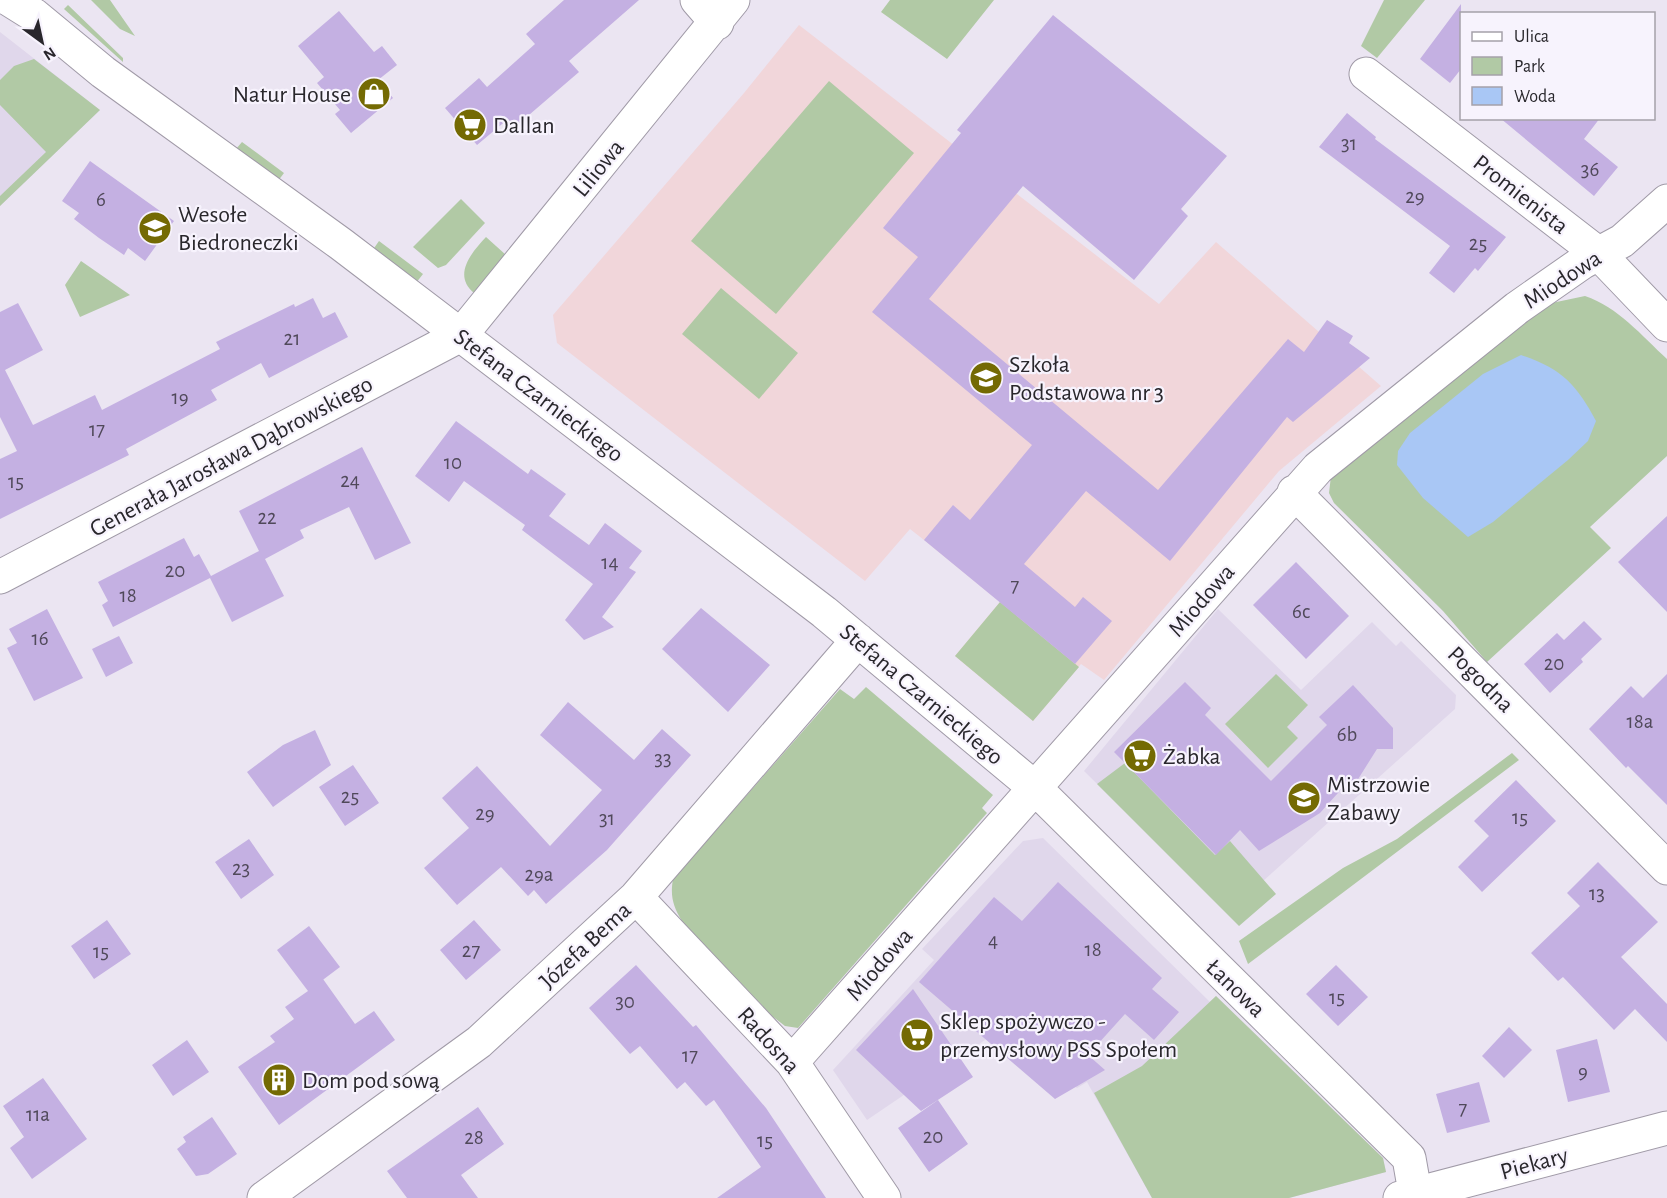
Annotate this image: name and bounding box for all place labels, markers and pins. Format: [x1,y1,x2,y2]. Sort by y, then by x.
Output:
shop icon: Natur House [356,76,392,112]
place label: Natur House [233,83,351,107]
supermarket icon: Dallan [452,107,488,143]
place label: Dallan [493,114,555,138]
place label: Wesołe Biedroneczki [178,203,299,255]
school or university icon: Wesołe Biedroneczki [137,210,173,246]
place label: Szkoła Podstawowa nr 3 [1009,353,1164,405]
school or university icon: Szkoła Podstawowa nr 3 [968,360,1004,396]
supermarket icon: Żabka [1122,738,1158,774]
place label: Żabka [1163,744,1221,769]
place label: Mistrzowie Zabawy [1327,773,1430,825]
school or university icon: Mistrzowie Zabawy [1286,780,1322,816]
place label: Sklep spożywczo - przemysłowy PSS Społem [940,1010,1177,1062]
supermarket icon: Sklep spożywczo - przemysłowy PSS Społem [899,1017,935,1053]
building icon: Dom pod sową [261,1062,297,1098]
place label: Dom pod sową [302,1069,440,1093]

